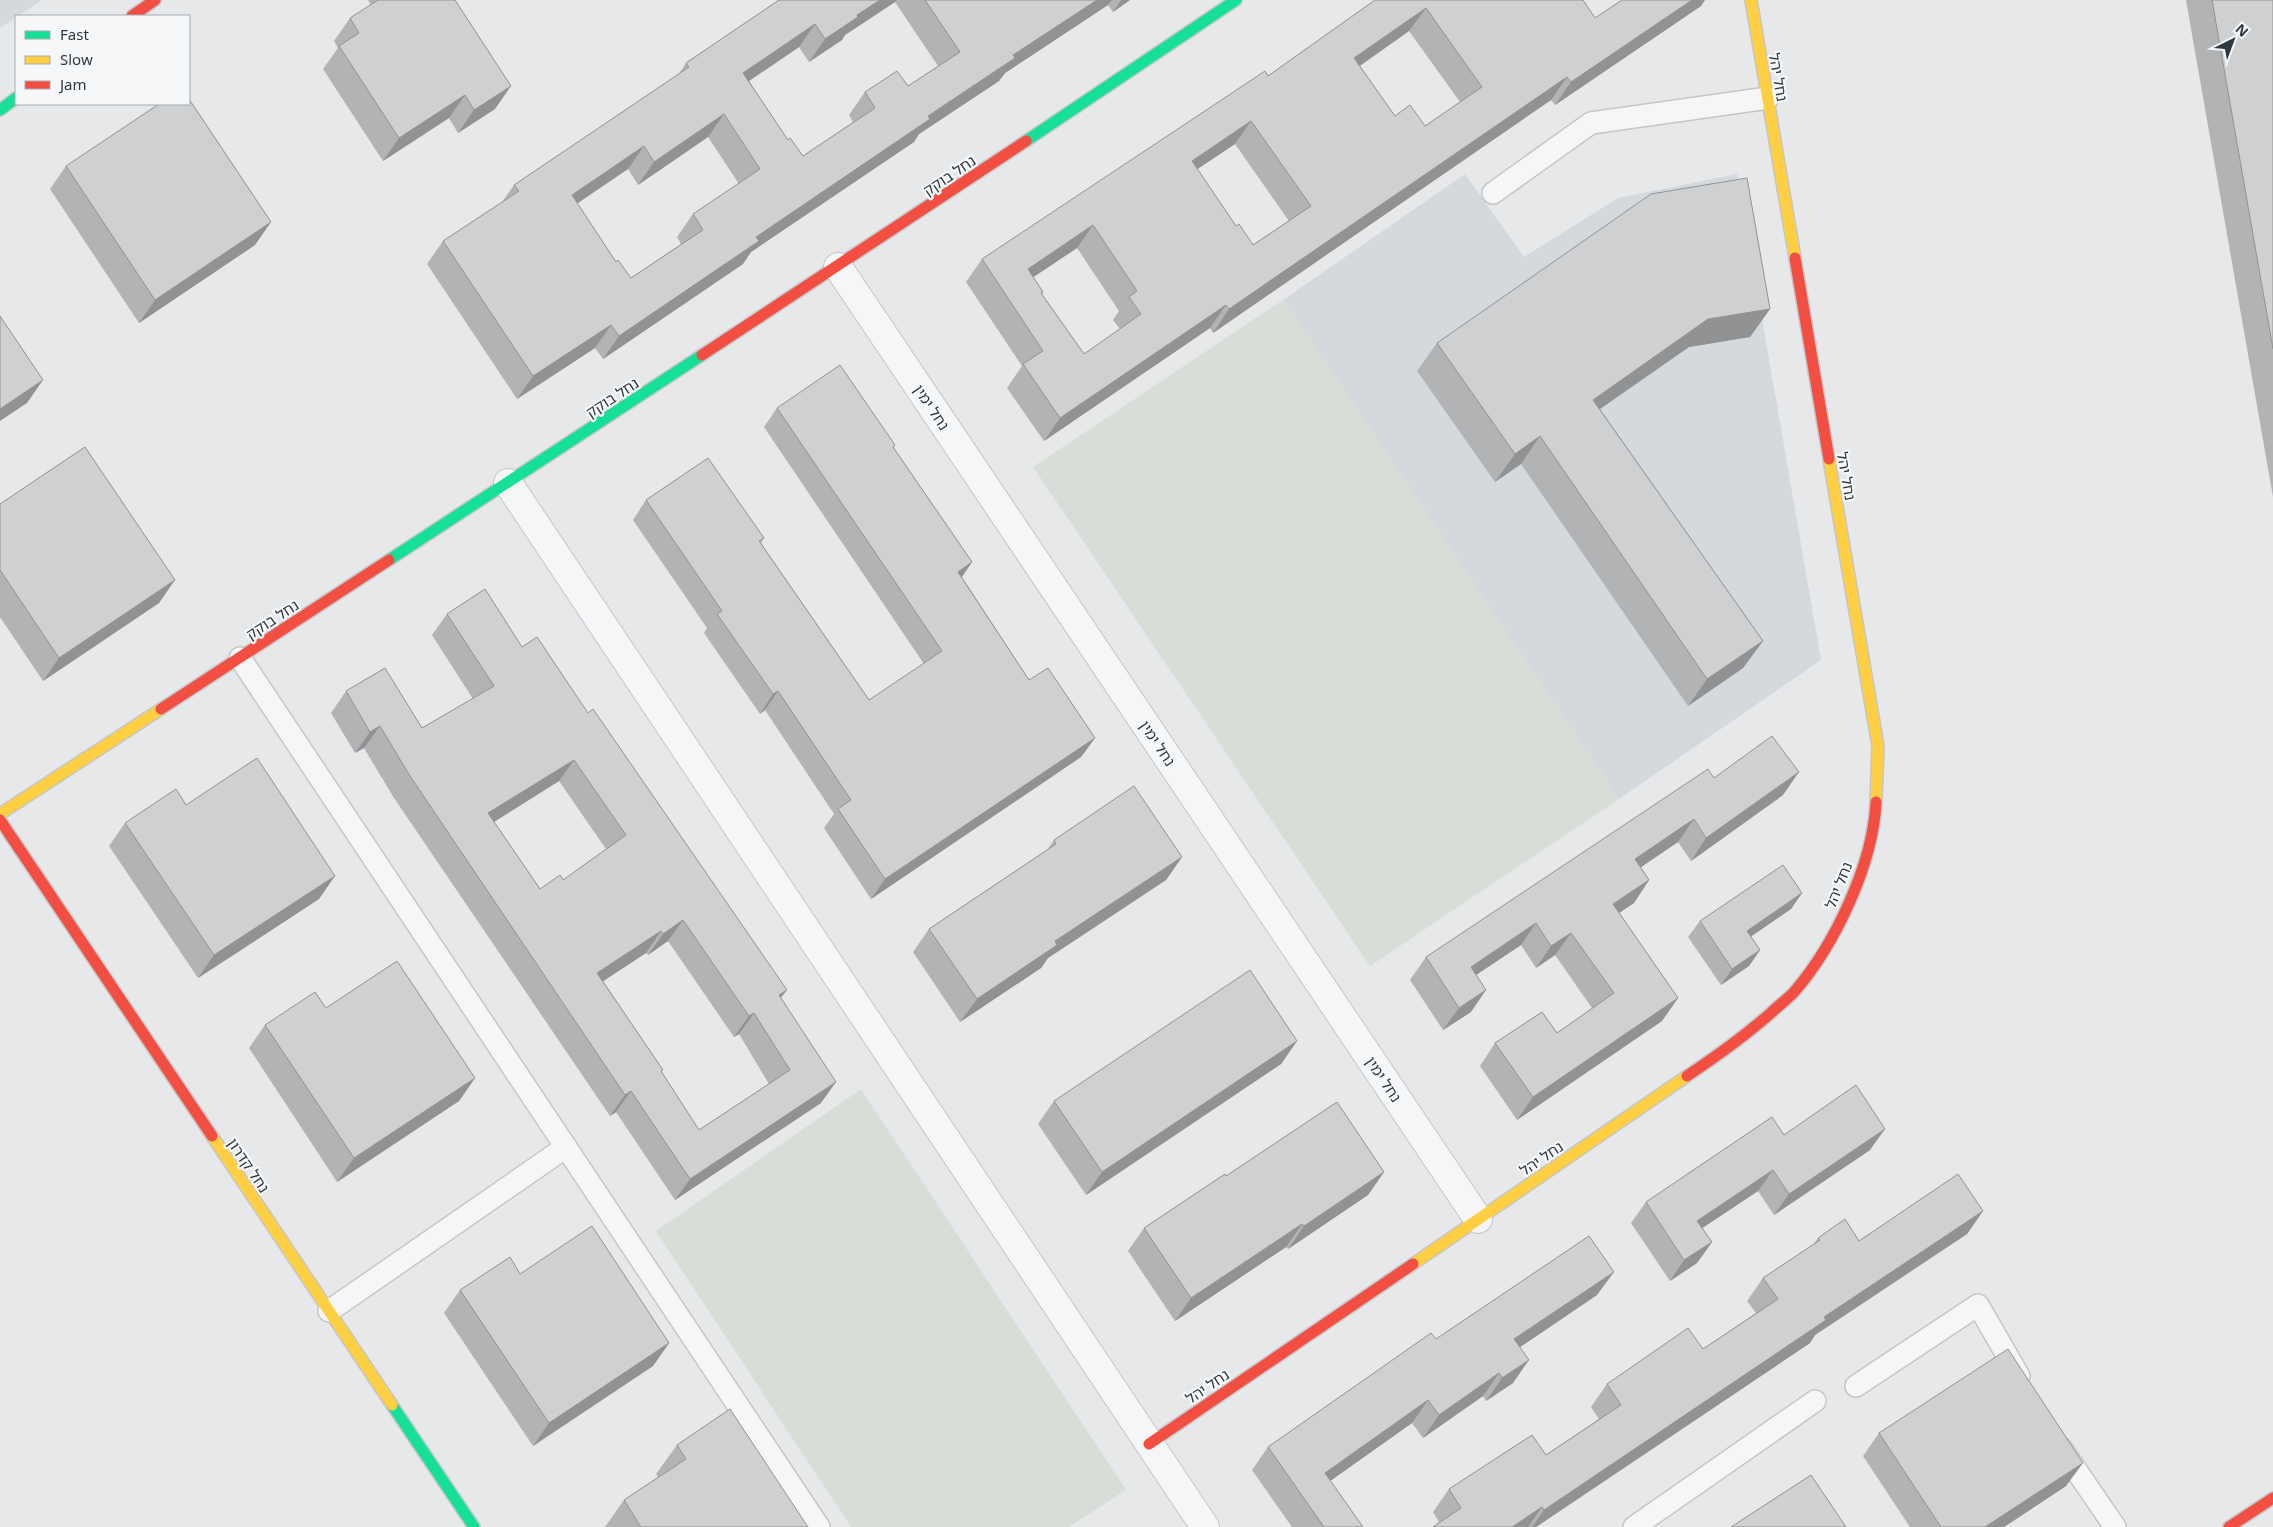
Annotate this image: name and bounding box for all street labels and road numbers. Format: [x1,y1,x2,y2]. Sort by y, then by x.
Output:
street label: נחל יהל [1765,51,1793,103]
street label: נחל בוקק [919,150,979,200]
street label: נחל בוקק [582,372,642,422]
street label: נחל ימין [909,380,955,434]
street label: נחל יהל [1833,450,1861,502]
street label: נחל בוקק [242,594,302,644]
street label: נחל ימין [1135,716,1181,770]
street label: נחל יהל [1820,859,1856,911]
street label: נחל ימין [1361,1052,1407,1106]
street label: נחל קדרון [223,1134,275,1196]
street label: נחל יהל [1515,1136,1567,1180]
street label: נחל יהל [1181,1364,1233,1408]

